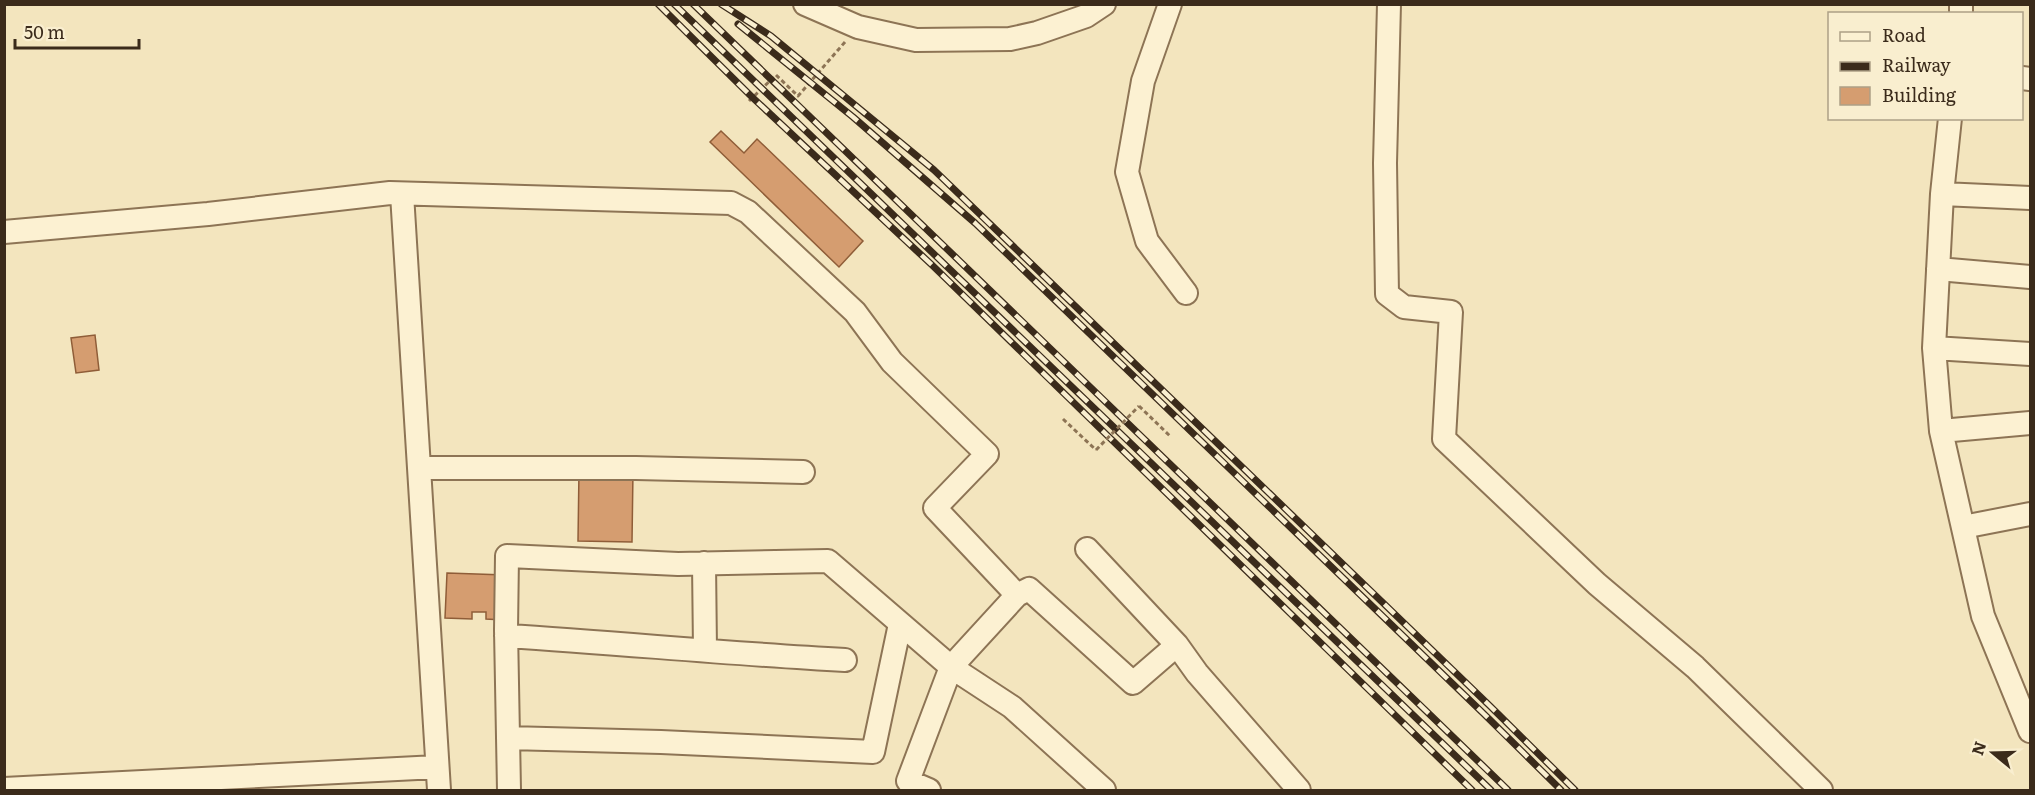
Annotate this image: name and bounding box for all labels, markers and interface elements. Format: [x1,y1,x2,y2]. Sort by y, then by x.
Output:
scale bar [15,12,140,50]
legend [1828,12,2023,120]
text: 50 m [24,18,65,45]
text: Road [1882,21,1926,48]
text: Railway [1882,51,1951,78]
text: Building [1882,81,1957,108]
north arrow [1963,723,2023,783]
text: N [1964,738,1991,758]

